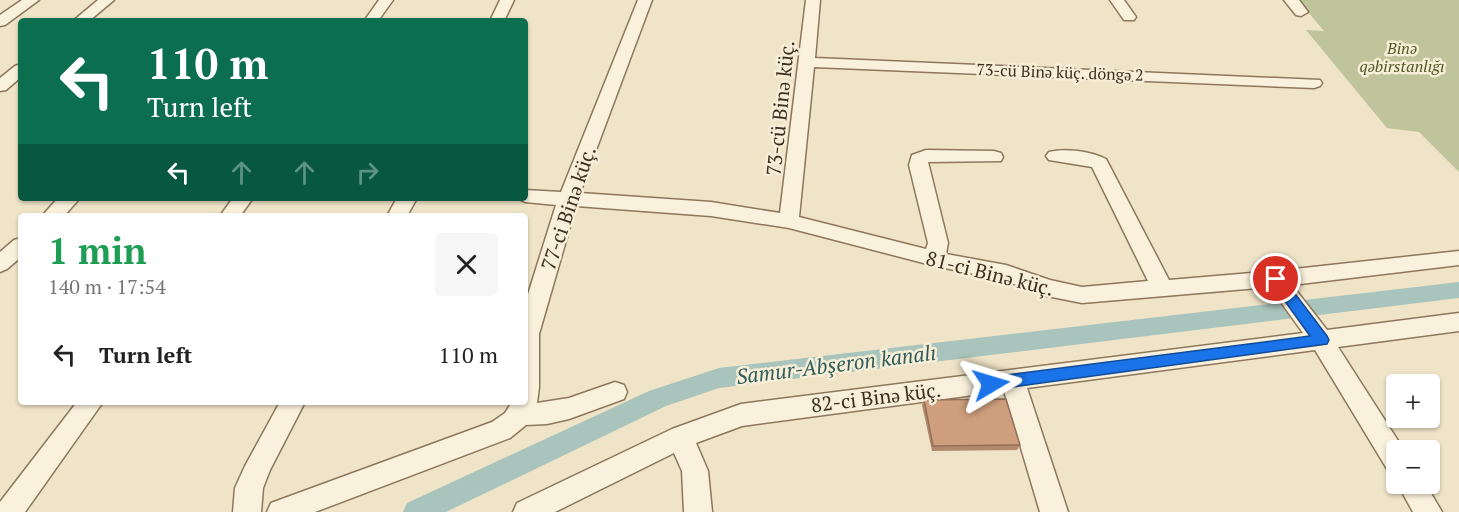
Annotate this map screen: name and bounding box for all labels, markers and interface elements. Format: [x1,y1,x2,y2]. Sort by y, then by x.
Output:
text: 110 m [147,35,268,91]
park label: Binə qəbirstanlığı [1360,37,1444,77]
street label: 73-cü Binə küç. [759,39,801,177]
icon: left [48,42,126,120]
street label: 73-cü Binə küç. döngə 2 [976,58,1144,86]
text: Turn left [147,89,252,125]
street label: 77-ci Binə küç. [534,142,602,274]
icon: left [162,156,195,189]
icon: ahead [225,156,258,189]
icon: ahead [288,156,321,189]
icon: right [351,156,384,189]
text: 1 min [48,227,146,274]
button: close [435,233,498,296]
street label: 81-ci Binə küç. [923,244,1057,302]
pin [1250,253,1301,304]
icon: arrive [1259,262,1292,295]
text: 140 m · 17:54 [48,273,166,300]
icon: left [48,338,81,371]
water label: Samur-Abşeron kanalı [734,338,938,390]
text: Turn left [99,340,192,369]
text: 110 m [438,340,498,369]
position arrow [959,352,1023,416]
map controls [1386,374,1440,494]
button: + [1386,374,1440,428]
street label: 82-ci Binə küç. [810,376,942,418]
button: − [1386,440,1440,494]

